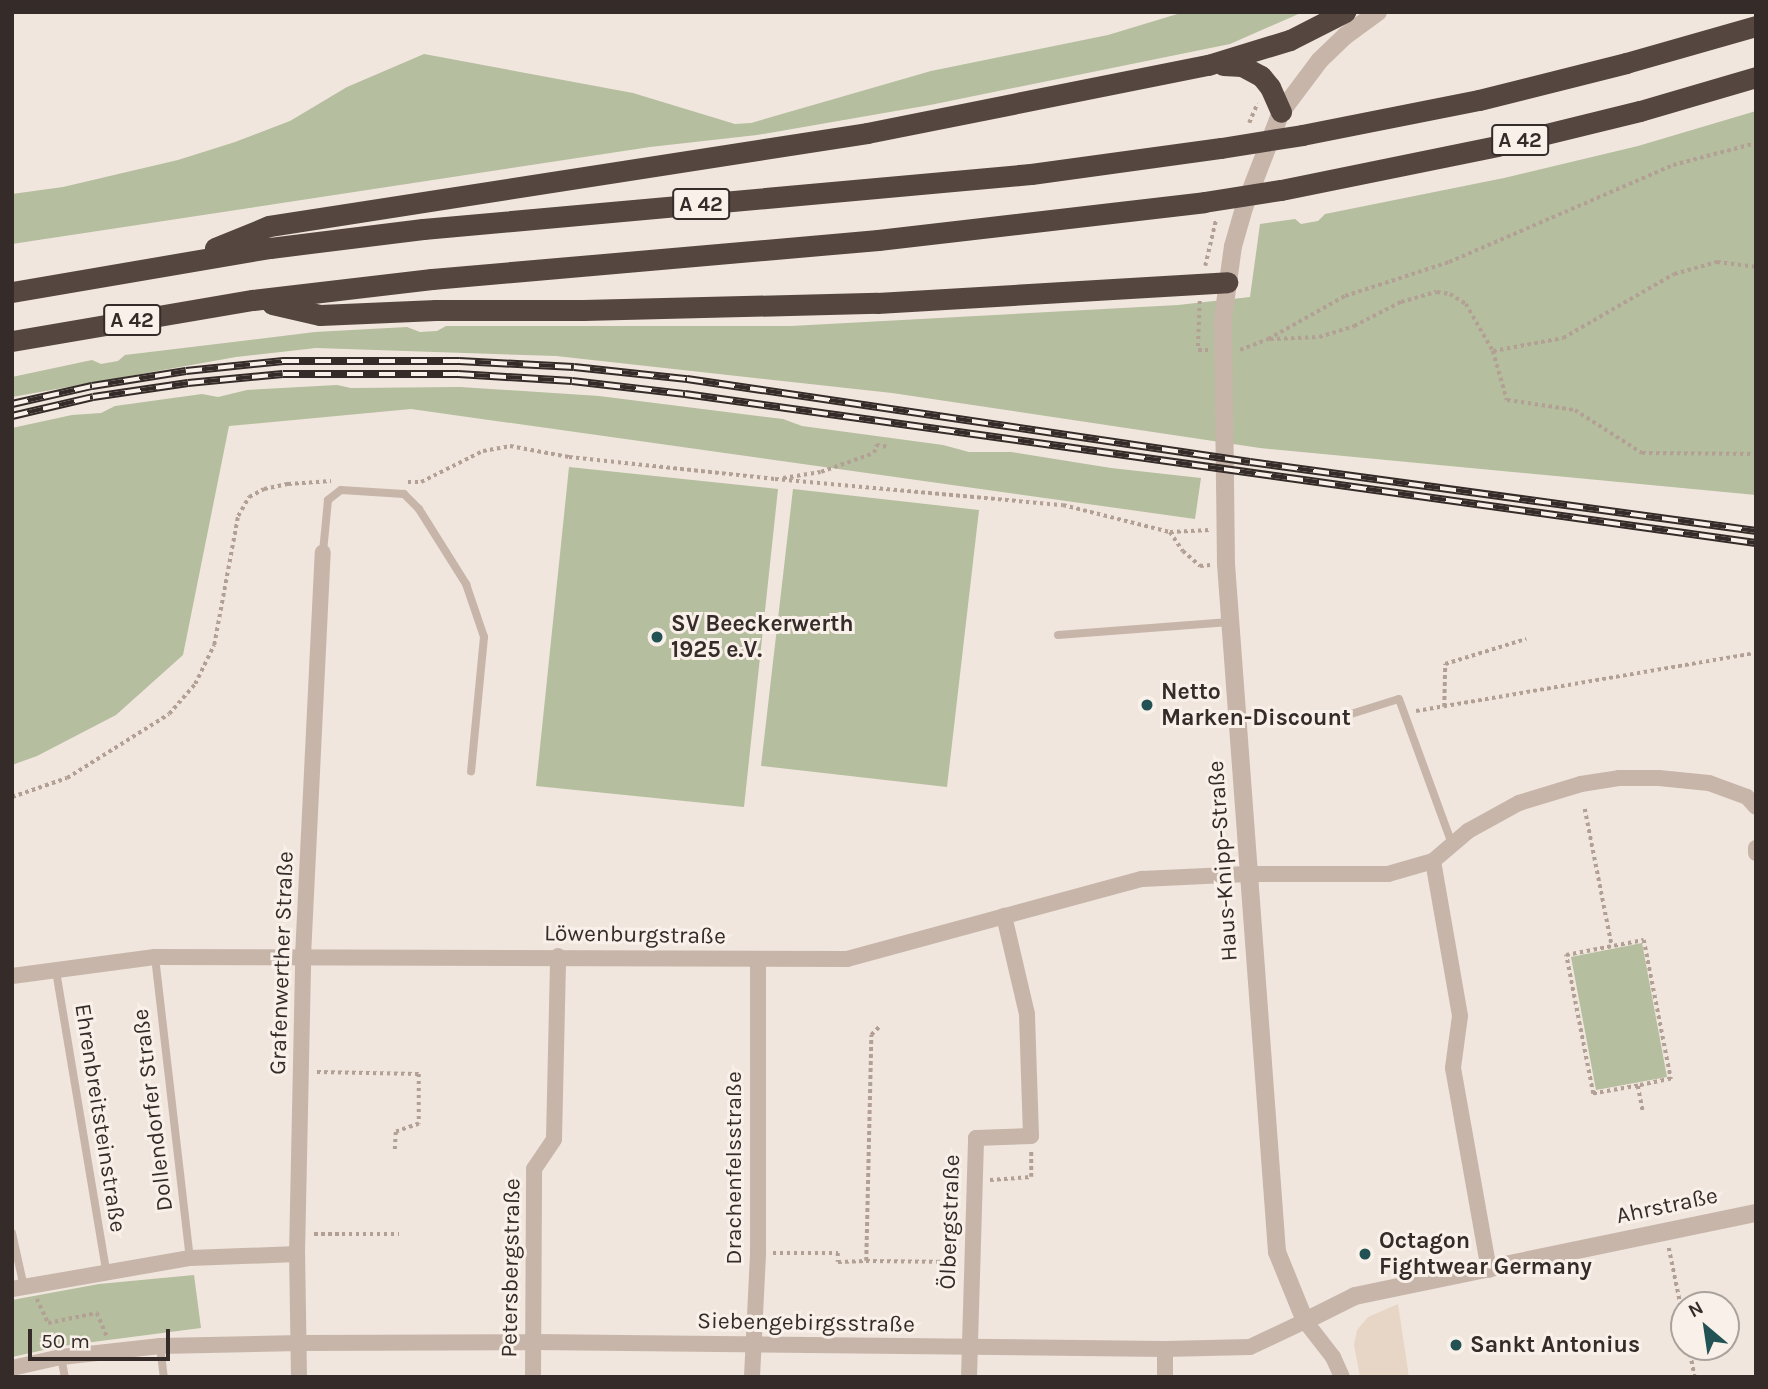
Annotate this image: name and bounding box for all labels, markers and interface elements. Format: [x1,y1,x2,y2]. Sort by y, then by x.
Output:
road number: A 42 [1490,122,1550,158]
road number: A 42 [671,186,731,222]
road number: A 42 [102,302,162,338]
place label: SV Beeckerwerth 1925 e.V. [671,610,854,664]
marker: SV Beeckerwerth 1925 e.V. [649,629,665,645]
place label: Netto Marken-Discount [1161,678,1351,732]
marker: Netto Marken-Discount [1139,697,1155,713]
street label: Haus-Knipp-Straße [1202,760,1244,962]
street label: Grafenwerther Straße [264,851,300,1075]
street label: Löwenburgstraße [544,920,726,950]
street label: Ehrenbreitsteinstraße [68,1002,132,1234]
street label: Dollendorfer Straße [127,1007,179,1213]
street label: Drachenfelsstraße [720,1071,748,1265]
street label: Ölbergstraße [934,1154,966,1290]
street label: Petersbergstraße [496,1178,526,1358]
street label: Ahrstraße [1614,1182,1720,1230]
place label: Octagon Fightwear Germany [1379,1227,1592,1281]
marker: Octagon Fightwear Germany [1357,1246,1373,1262]
north arrow [1670,1291,1740,1361]
text: N [1684,1296,1707,1322]
street label: Siebengebirgsstraße [697,1307,915,1339]
scale bar [32,1316,173,1360]
text: 50 m [41,1329,90,1353]
place label: Sankt Antonius [1470,1331,1640,1359]
marker: Sankt Antonius [1448,1337,1464,1353]

